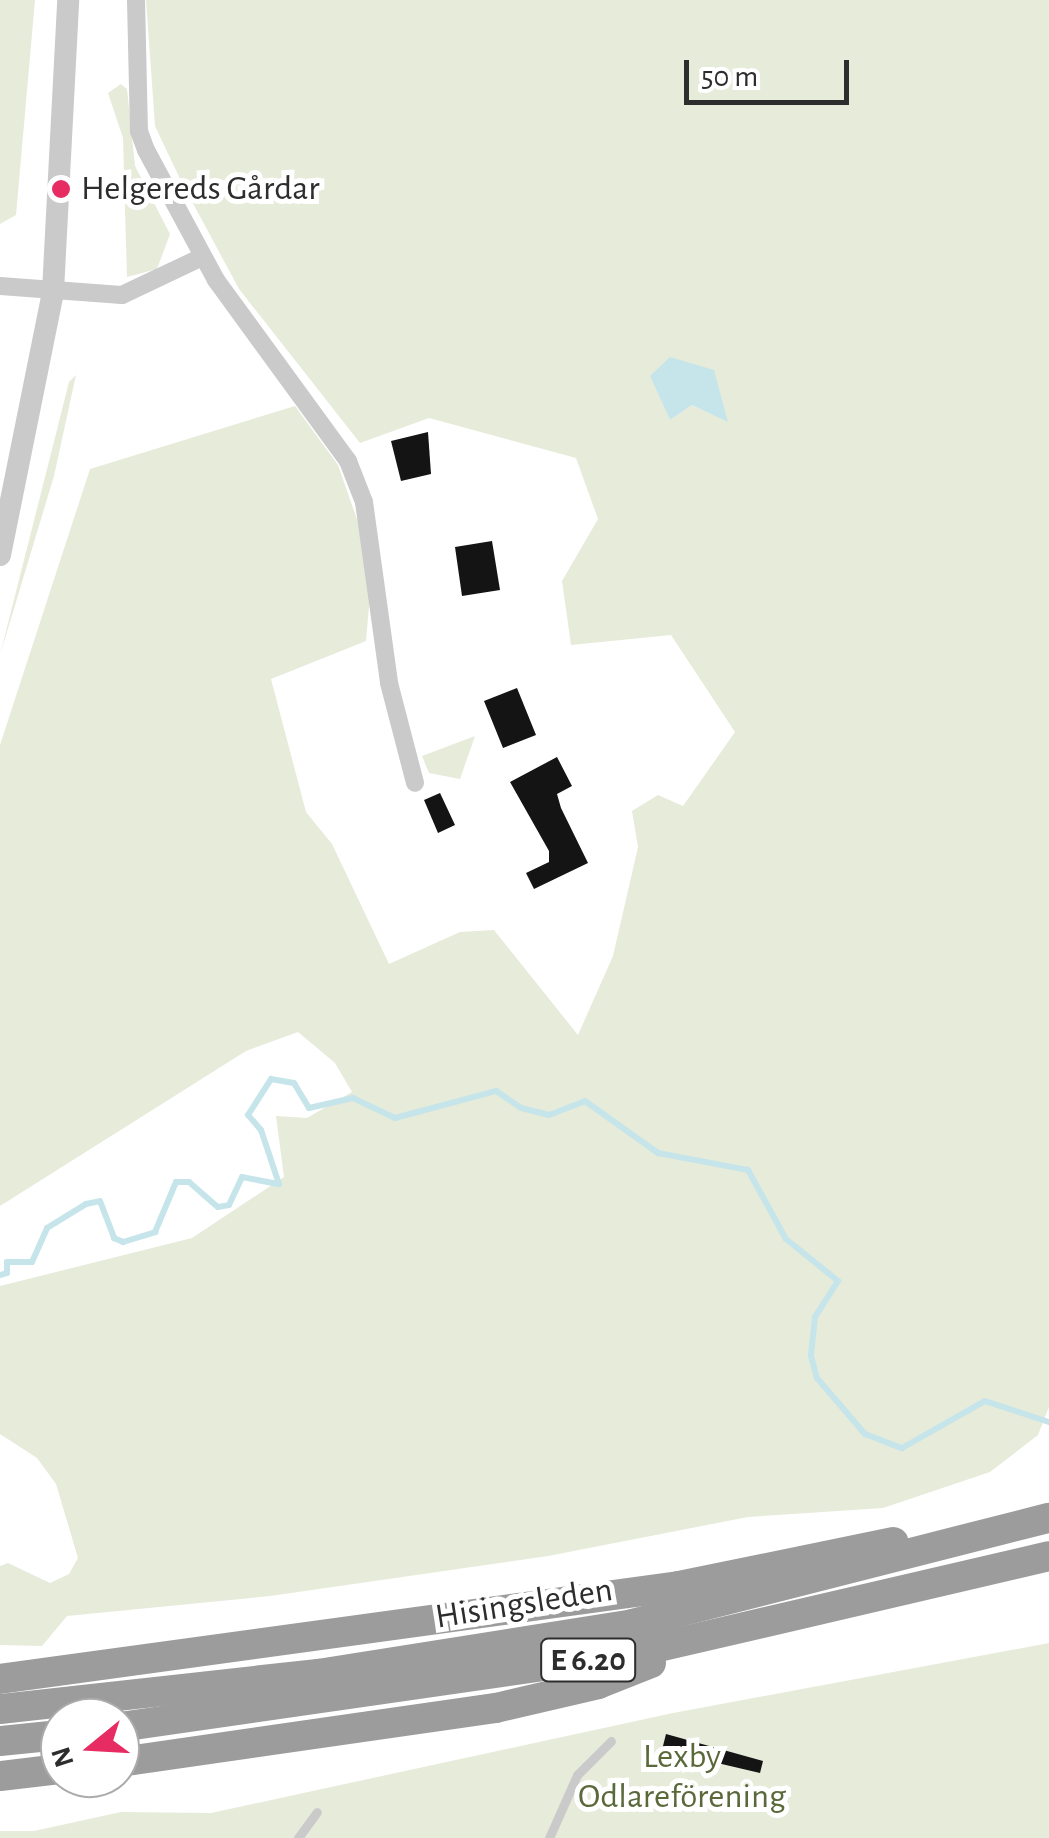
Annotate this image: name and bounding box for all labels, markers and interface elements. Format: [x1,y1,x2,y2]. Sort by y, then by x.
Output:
scale bar [689,40,854,102]
text: 50 m [701,62,758,92]
place label: Helgereds Gårdar [81,168,319,210]
marker: Helgereds Gårdar [50,178,72,200]
street label: Hisingsleden [432,1569,616,1639]
road number: E 6.20 [538,1633,638,1687]
north arrow [40,1698,140,1798]
park label: Lexby Odlareförening [578,1736,786,1818]
text: N [47,1743,80,1770]

